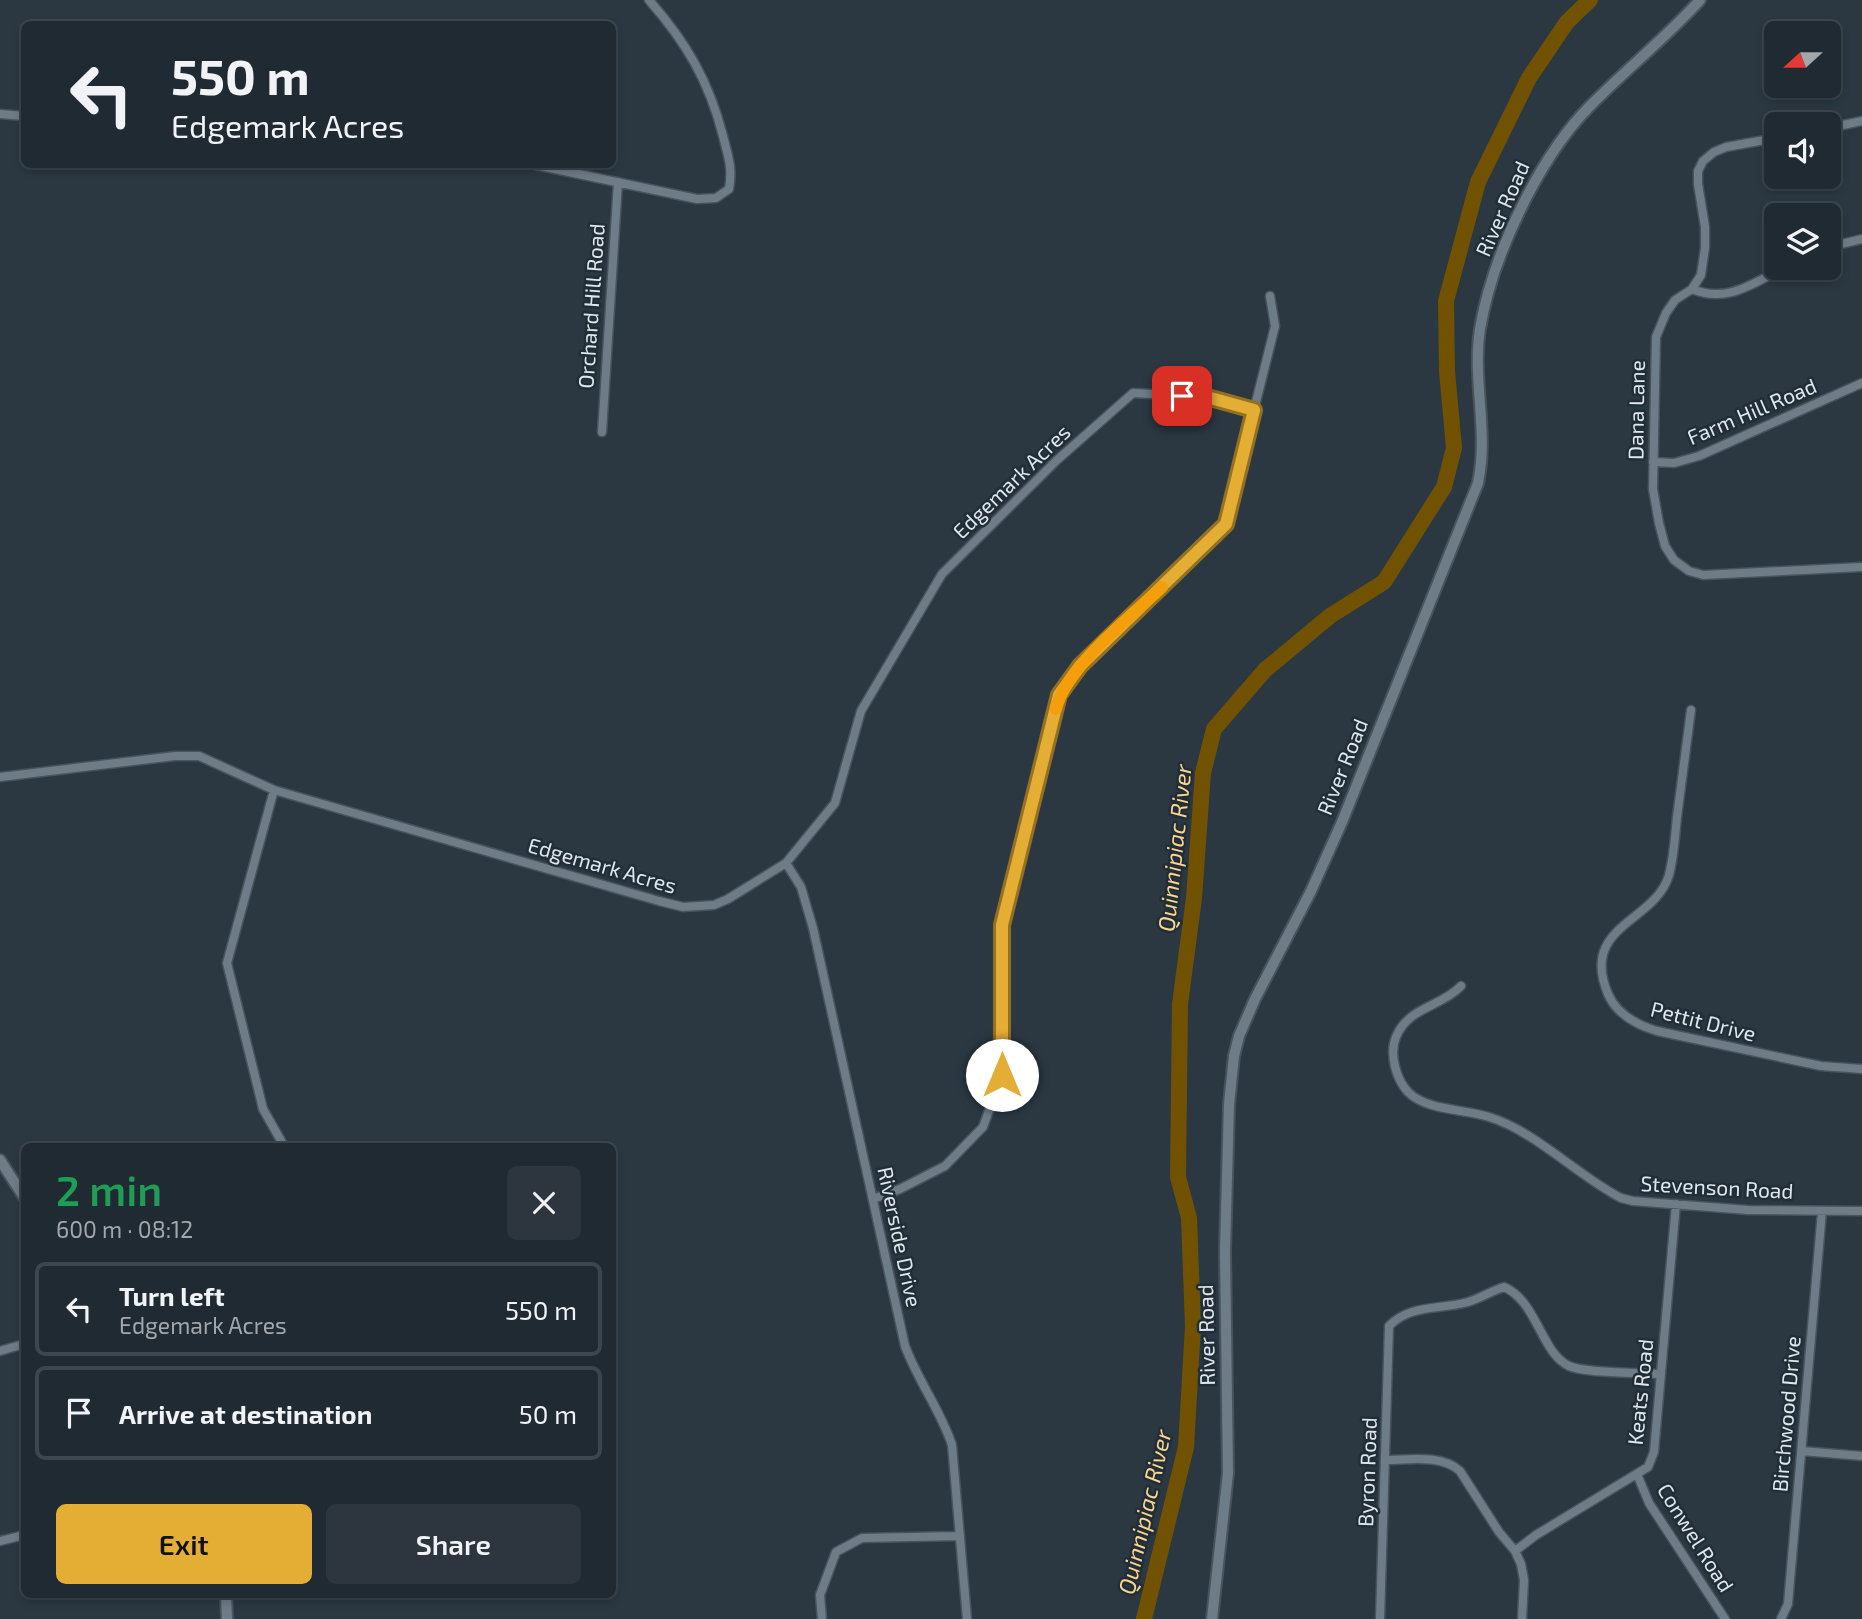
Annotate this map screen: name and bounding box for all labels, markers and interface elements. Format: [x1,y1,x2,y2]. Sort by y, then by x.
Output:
north arrow [1764,21,1841,98]
map controls [1764,21,1841,280]
text: 550 m [171,46,310,105]
icon: left [56,49,147,140]
text: Edgemark Acres [171,106,404,144]
button: sound [1764,112,1841,189]
street label: River Road [1470,157,1534,260]
button: layers [1764,203,1841,280]
street label: Orchard Hill Road [572,223,609,389]
street label: Dana Lane [1622,360,1649,460]
pin [1152,366,1212,426]
street label: Farm Hill Road [1683,372,1820,449]
icon: arrive [1163,377,1201,415]
street label: Edgemark Acres [947,419,1075,543]
street label: River Road [1311,715,1372,818]
water label: Quinnipiac River [1151,762,1197,933]
street label: Edgemark Acres [525,831,679,898]
street label: Pettit Drive [1648,995,1758,1046]
position arrow [965,1038,1039,1112]
text: 2 min [56,1164,162,1214]
street label: Riverside Drive [873,1164,928,1309]
button: close [507,1166,581,1240]
street label: Stevenson Road [1640,1170,1794,1203]
text: 600 m · 08:12 [56,1215,193,1243]
text: Turn left [119,1280,225,1311]
street label: River Road [1192,1284,1219,1386]
icon: left [60,1290,98,1328]
text: 550 m [505,1294,577,1325]
text: Edgemark Acres [119,1311,287,1339]
street label: Birchwood Drive [1766,1335,1805,1493]
street label: Keats Road [1622,1337,1658,1446]
icon: arrive [60,1394,98,1432]
text: Arrive at destination [119,1398,372,1429]
text: 50 m [519,1398,577,1429]
street label: Byron Road [1352,1417,1381,1527]
water label: Quinnipiac River [1111,1426,1177,1597]
street label: Conwel Road [1653,1478,1740,1596]
button: Exit [56,1504,312,1584]
button: Share [326,1504,581,1584]

